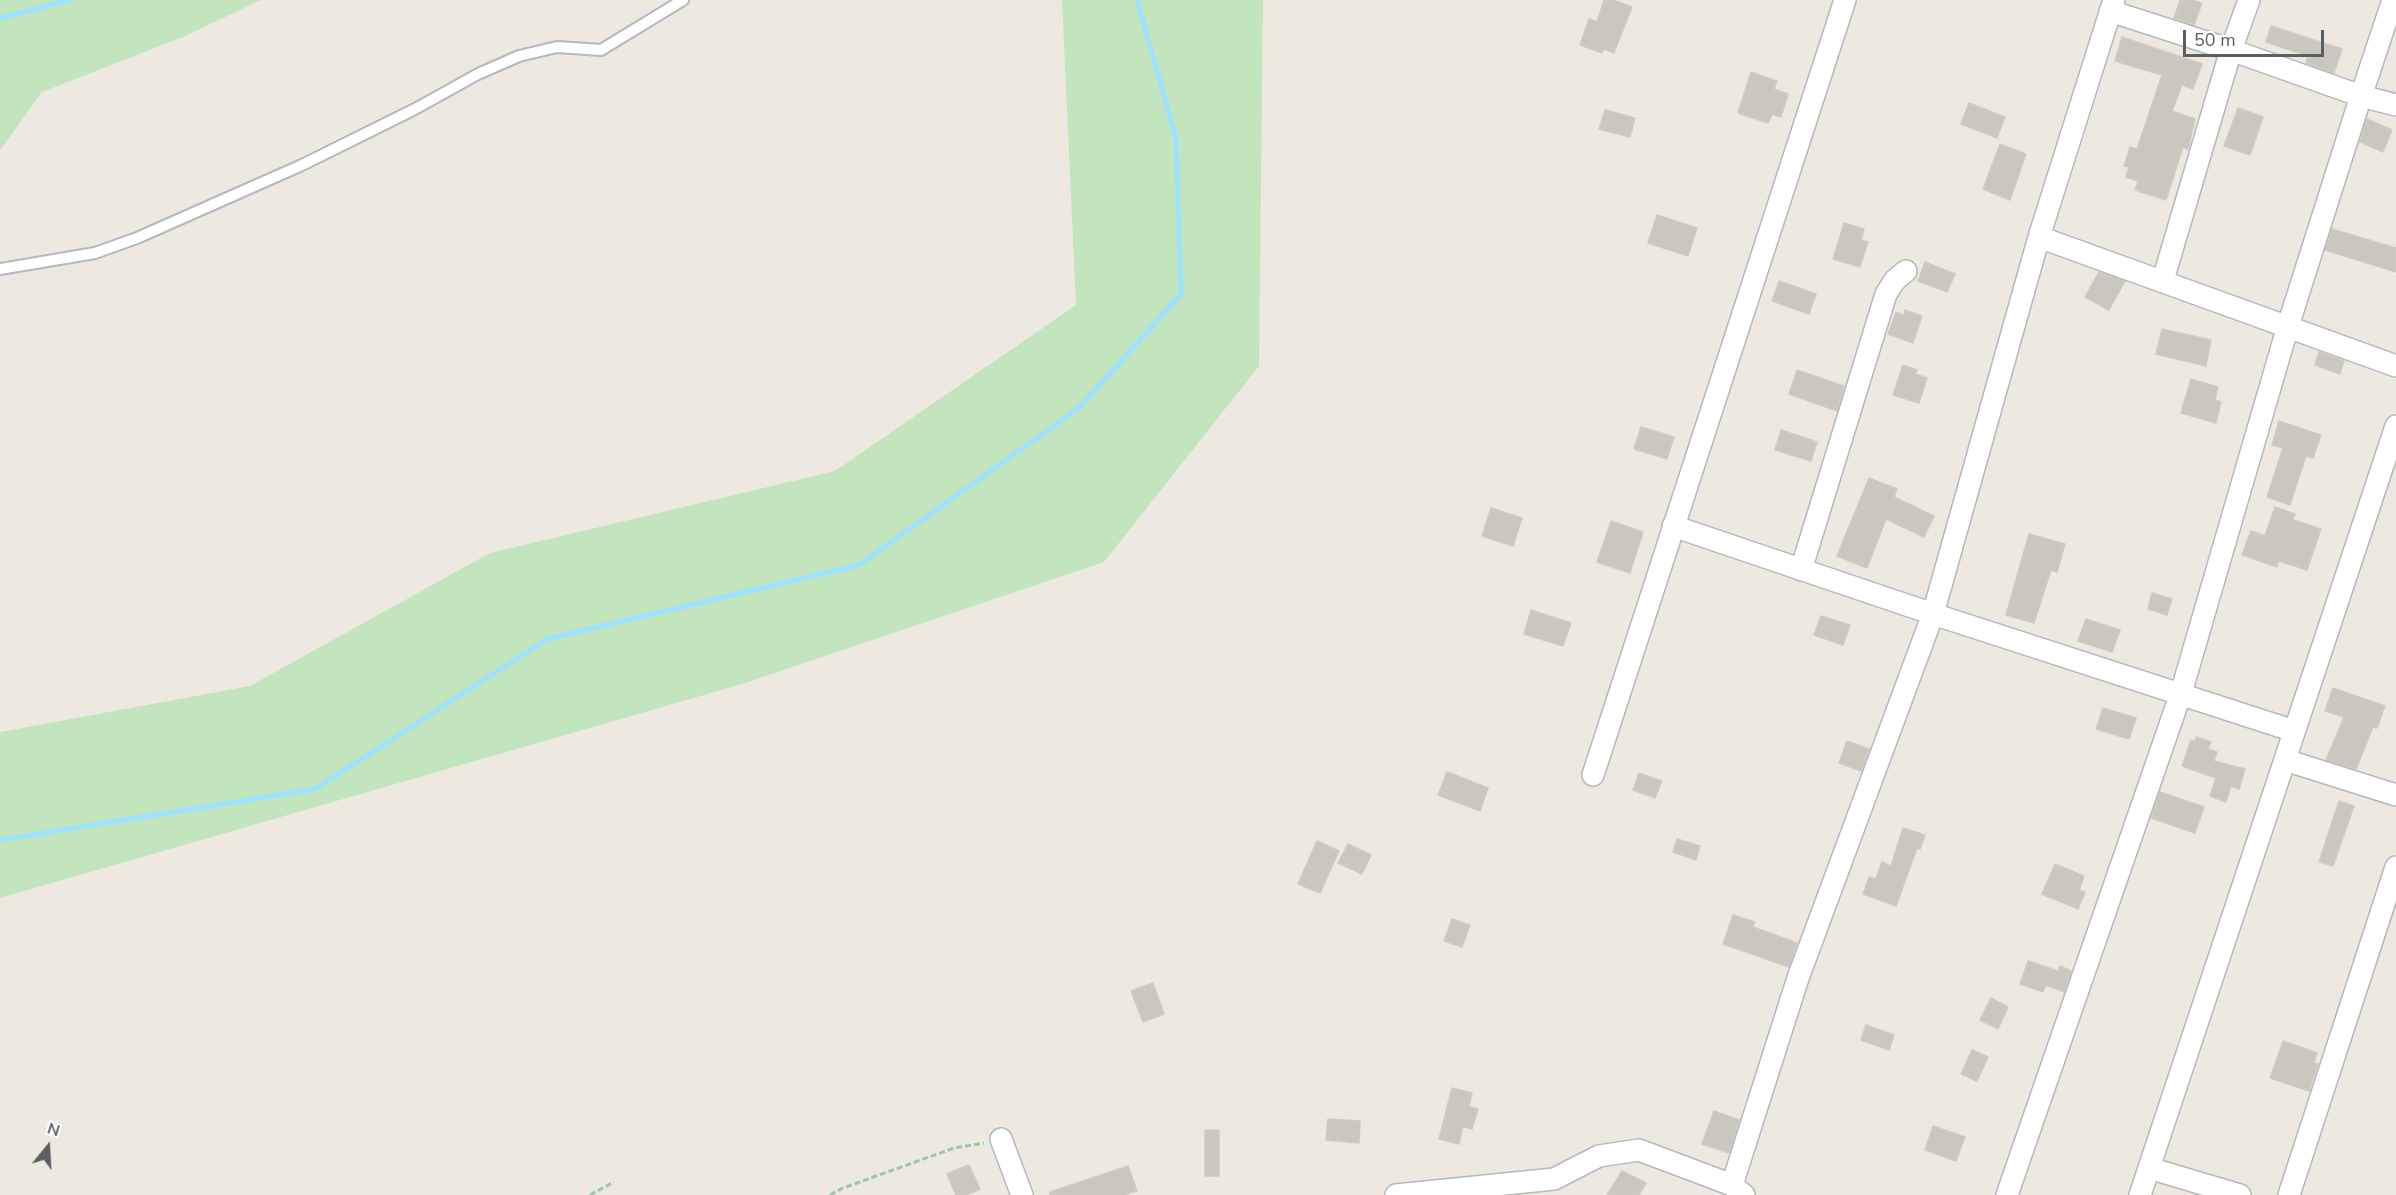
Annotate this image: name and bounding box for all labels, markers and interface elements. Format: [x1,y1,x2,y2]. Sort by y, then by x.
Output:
scale bar [2186,18,2327,56]
text: 50 m [2194,28,2236,52]
north arrow [18,1117,78,1177]
text: N [44,1118,63,1142]

